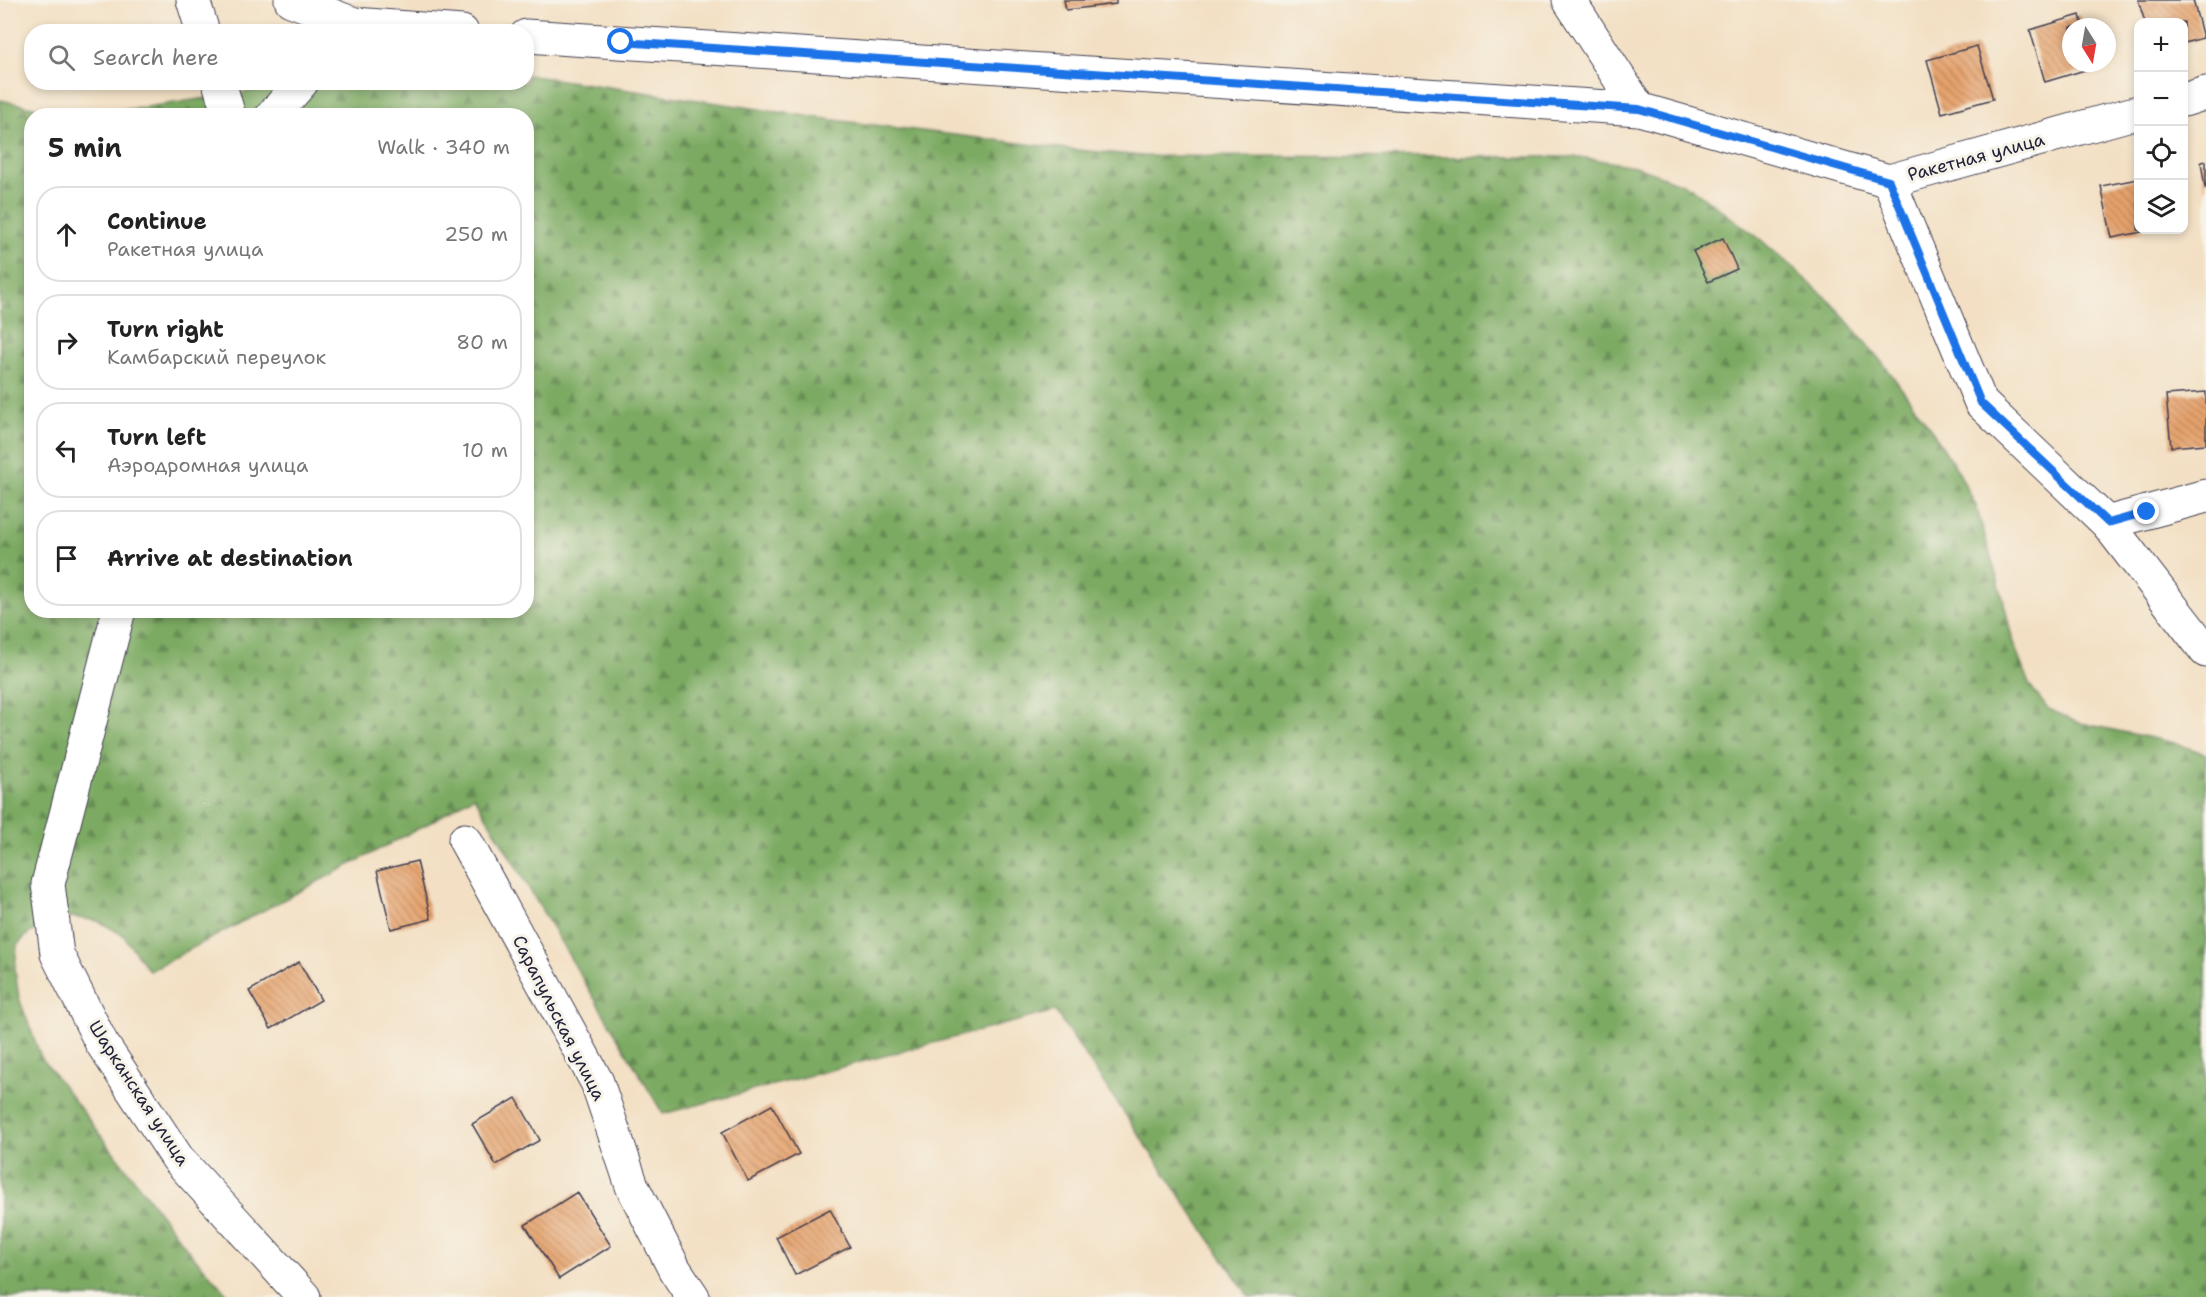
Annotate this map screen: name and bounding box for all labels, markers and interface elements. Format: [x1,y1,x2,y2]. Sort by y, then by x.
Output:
north arrow [2062,18,2116,72]
map controls [2134,18,2188,234]
button: + [2134,18,2188,72]
search box [24,24,534,90]
route start [607,28,633,54]
icon: search [45,41,78,74]
text: Search here [93,43,219,72]
button: − [2134,72,2188,126]
button: locate [2134,126,2188,180]
street label: Ракетная улица [1905,127,2047,187]
text: 5 min [48,130,122,165]
text: Walk · 340 m [377,134,510,160]
button: layers [2134,180,2188,234]
text: Continue [107,207,207,236]
icon: ahead [50,218,83,251]
text: 250 m [444,221,508,247]
text: Ракетная улица [107,236,263,262]
text: Turn right [107,315,224,344]
icon: right [50,326,83,359]
text: 80 m [456,329,508,355]
text: Камбарский переулок [107,344,326,370]
text: Turn left [107,423,206,452]
icon: left [50,434,83,467]
text: 10 m [462,437,508,463]
text: Аэродромная улица [107,452,308,478]
route end [2133,498,2159,524]
icon: arrive [50,542,83,575]
text: Arrive at destination [107,544,353,573]
street label: Сарапульская улица [507,931,611,1105]
street label: Шарканская улица [83,1016,195,1170]

